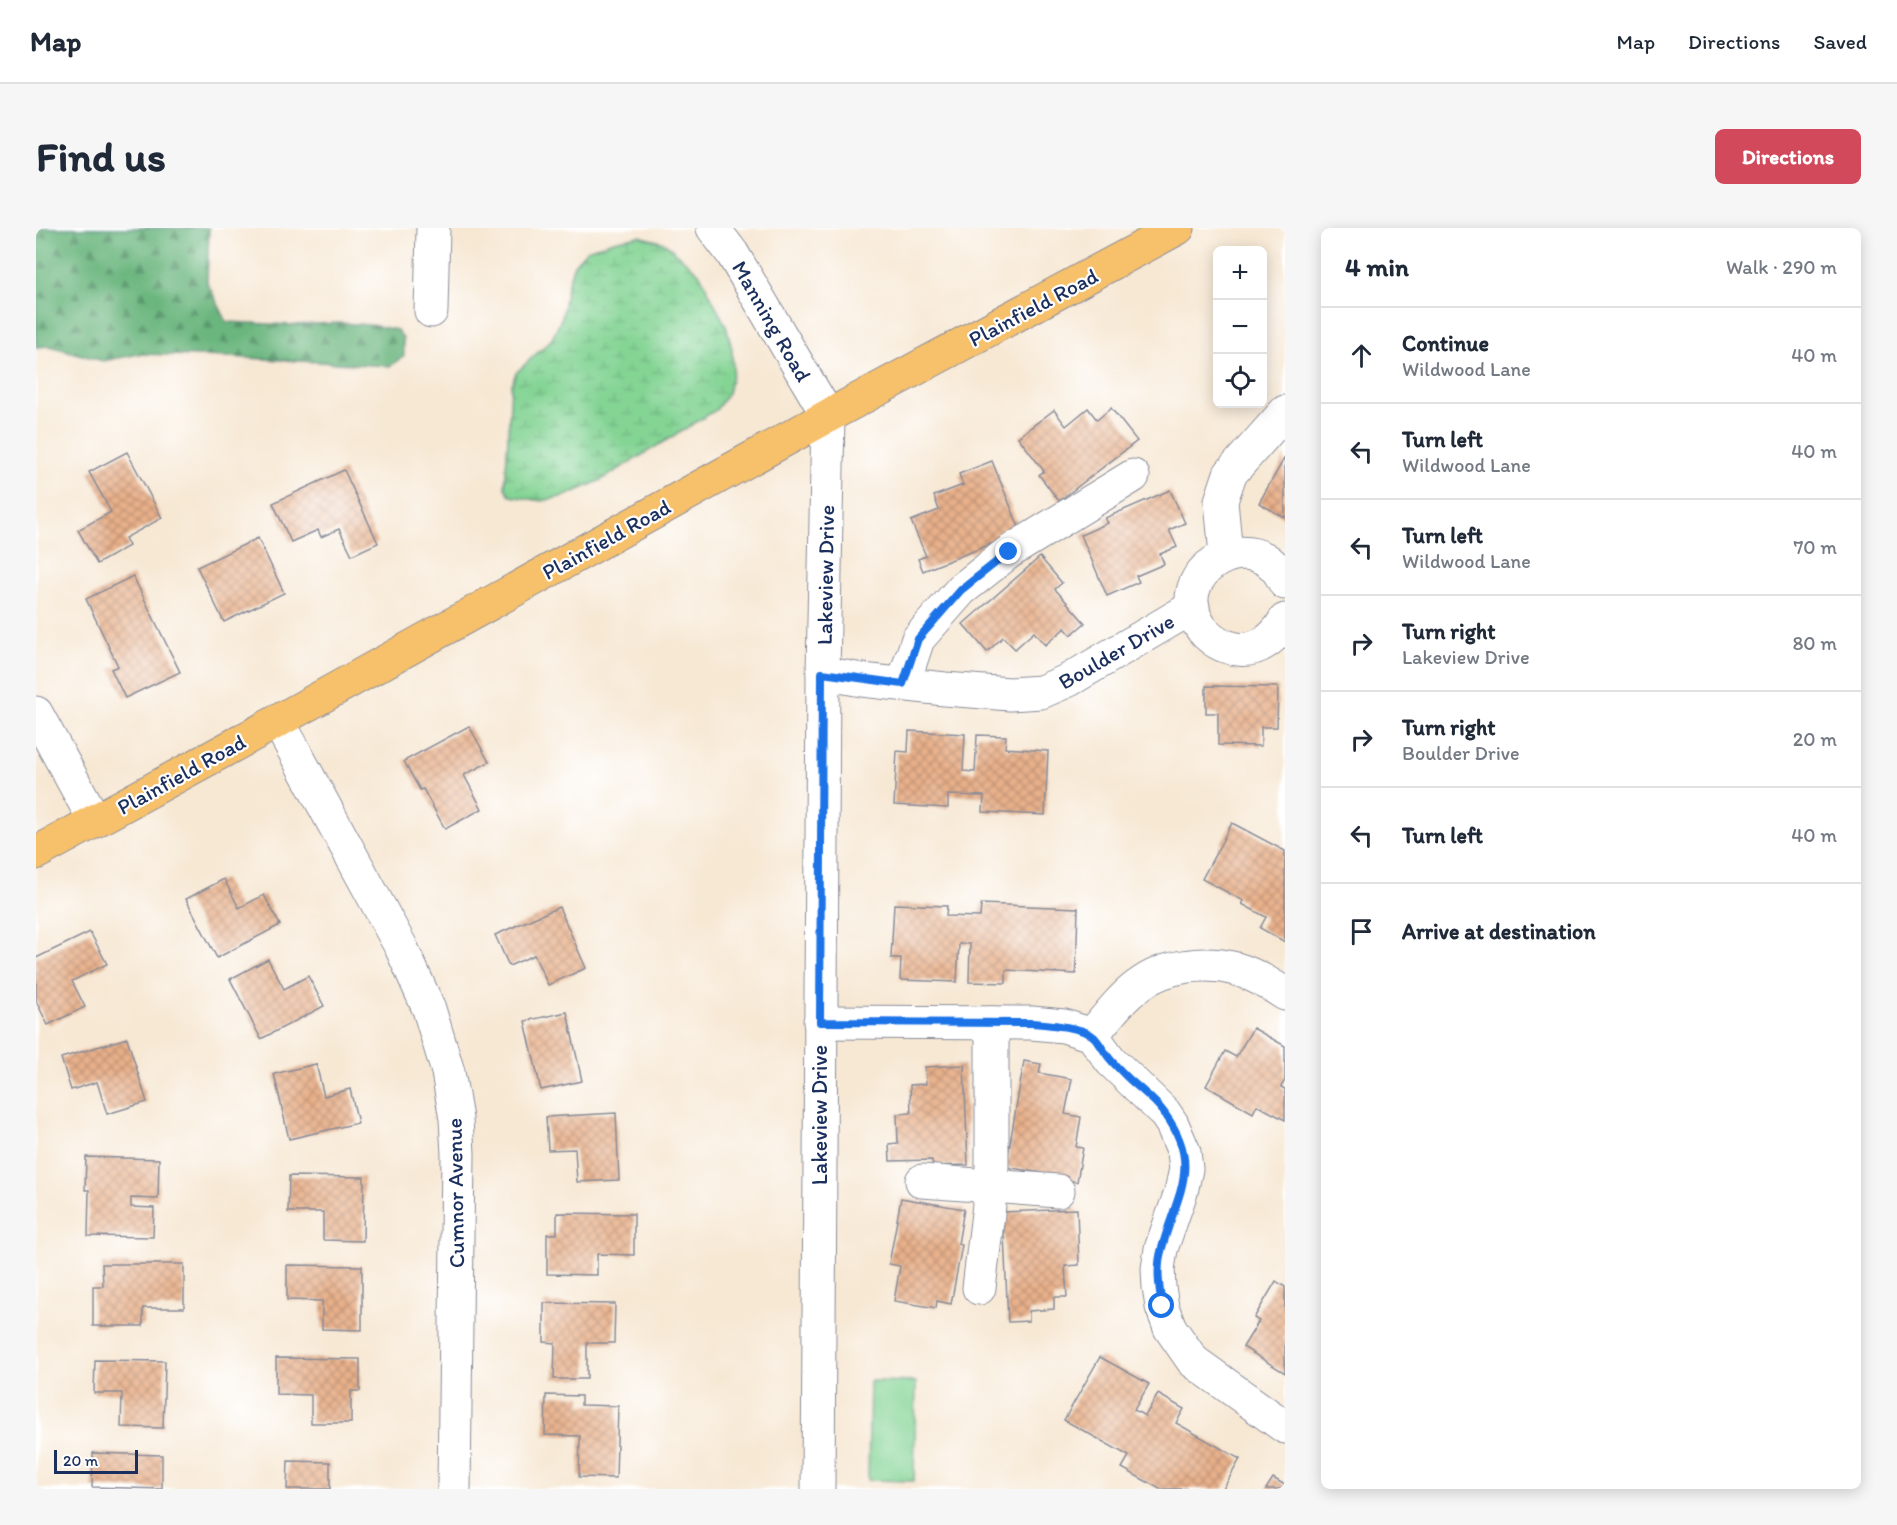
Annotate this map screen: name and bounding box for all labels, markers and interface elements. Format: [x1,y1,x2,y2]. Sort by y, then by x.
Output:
text: Map [30,24,81,58]
text: Map [1617,29,1655,54]
text: Directions [1688,29,1780,54]
text: Saved [1813,29,1867,54]
button: Directions [1715,129,1861,184]
text: Find us [36,131,166,182]
map controls [1213,246,1267,408]
button: + [1213,246,1267,300]
text: 4 min [1345,251,1409,283]
text: Walk · 290 m [1726,255,1837,279]
street label: Manning Road [726,256,817,387]
street label: Plainfield Road [964,262,1103,353]
button: − [1213,300,1267,354]
text: Continue [1402,330,1489,357]
icon: ahead [1345,339,1378,372]
text: 40 m [1791,343,1837,367]
button: locate [1213,354,1267,408]
text: Wildwood Lane [1402,357,1531,381]
text: Turn left [1402,426,1483,453]
icon: left [1345,435,1378,468]
text: 40 m [1791,439,1837,463]
text: Wildwood Lane [1402,453,1531,477]
street label: Plainfield Road [537,493,675,586]
street label: Lakeview Drive [811,505,840,645]
text: Turn left [1402,522,1483,549]
icon: left [1345,531,1378,564]
text: 70 m [1793,535,1837,559]
route end [995,538,1021,564]
text: Wildwood Lane [1402,549,1531,573]
street label: Boulder Drive [1053,607,1179,695]
text: Turn right [1402,618,1496,645]
icon: right [1345,627,1378,660]
text: 80 m [1792,631,1837,655]
text: Lakeview Drive [1402,645,1530,669]
text: Turn right [1402,714,1496,741]
icon: right [1345,723,1378,756]
text: 20 m [1793,727,1837,751]
street label: Plainfield Road [112,728,250,821]
text: Boulder Drive [1402,741,1520,765]
icon: left [1345,819,1378,852]
text: Turn left [1402,822,1483,849]
text: 40 m [1791,823,1837,847]
icon: arrive [1345,915,1378,948]
text: Arrive at destination [1402,918,1596,945]
street label: Lakeview Drive [806,1045,833,1185]
street label: Cumnor Avenue [441,1118,470,1268]
route start [1148,1292,1174,1318]
scale bar [54,1447,138,1474]
text: 20 m [63,1451,98,1470]

